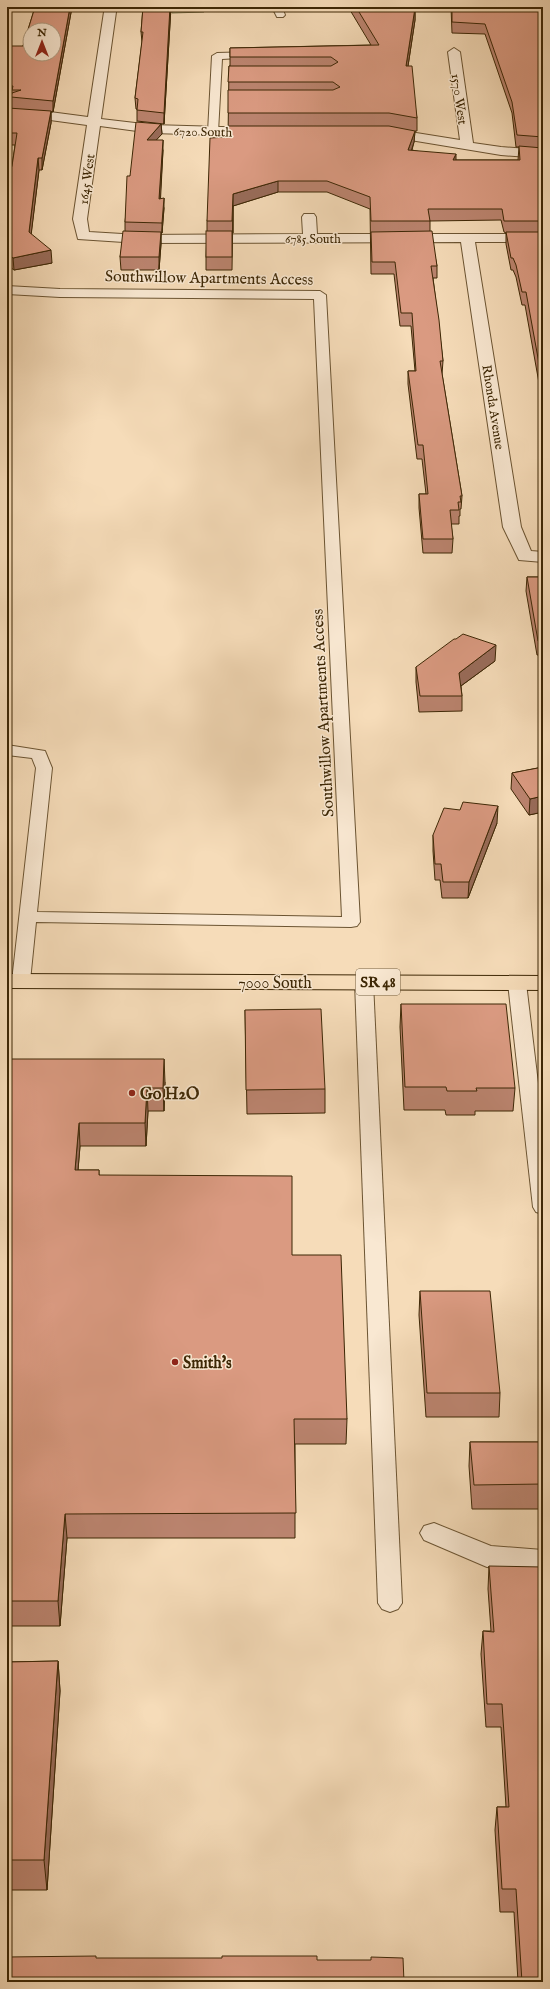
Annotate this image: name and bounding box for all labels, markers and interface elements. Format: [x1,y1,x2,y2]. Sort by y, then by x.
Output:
north arrow [22,22,62,62]
text: N [36,26,47,40]
street label: 1570 West [447,72,471,126]
street label: 6720 South [174,123,233,142]
street label: 1645 West [76,152,100,206]
street label: 6785 South [285,231,341,248]
street label: Southwillow Apartments Access [105,267,314,291]
street label: Rhonda Avenue [477,364,508,451]
street label: Southwillow Apartments Access [309,608,339,817]
road number: SR 48 [356,969,400,995]
street label: 7000 South [238,974,312,994]
place label: Go H2O [140,1085,199,1105]
marker: Go H2O [127,1088,137,1098]
place label: Smith's [183,1354,232,1374]
marker: Smith's [170,1357,180,1367]

